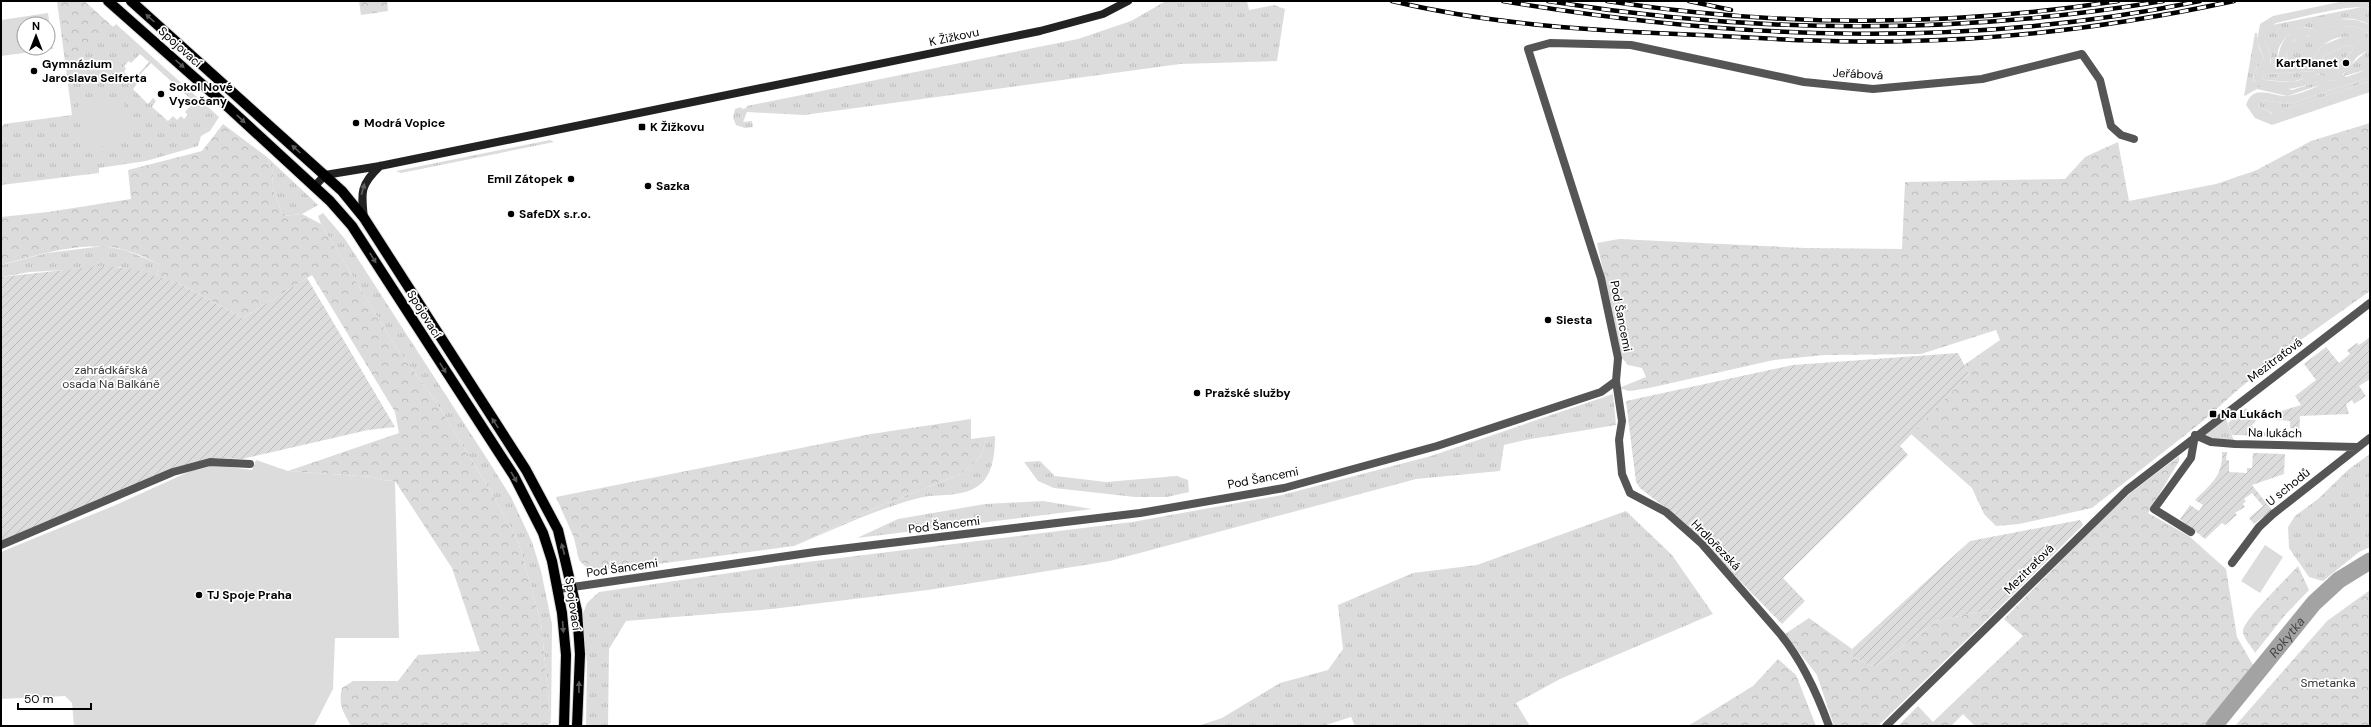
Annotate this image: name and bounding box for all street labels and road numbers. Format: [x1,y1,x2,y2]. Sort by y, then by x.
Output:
street label: Spojovací [155,23,205,71]
street label: K Žižkovu [928,24,981,50]
street label: Jeřábová [1832,65,1884,83]
street label: Pod Šancemi [1606,279,1636,353]
street label: Spojovací [403,287,445,341]
street label: Mezitraťová [2244,334,2306,386]
street label: Na lukách [2248,425,2302,441]
street label: Pod Šancemi [1226,463,1300,493]
street label: U schodů [2263,464,2313,510]
street label: Pod Šancemi [907,513,981,537]
street label: Hrdlořezská [1688,516,1744,574]
street label: Mezitraťová [2000,540,2058,598]
street label: Pod Šancemi [585,555,659,581]
street label: Spojovací [561,576,585,632]

